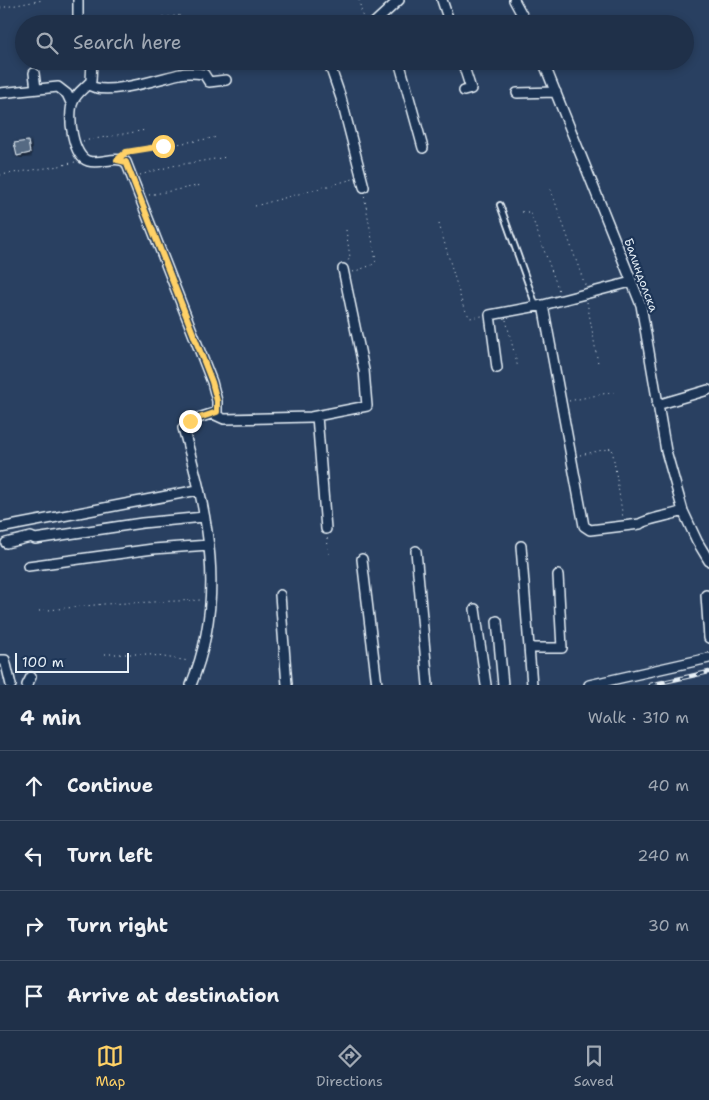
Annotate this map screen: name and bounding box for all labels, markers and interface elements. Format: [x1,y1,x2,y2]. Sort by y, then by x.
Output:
search box [15,15,694,70]
icon: search [33,29,61,57]
text: Search here [73,30,182,55]
route start [152,135,175,158]
street label: Балиндолска [620,236,662,315]
route end [179,410,202,433]
scale bar [15,650,129,673]
text: 100 m [22,653,64,671]
text: 4 min [20,704,81,732]
text: Walk · 310 m [588,707,689,728]
icon: ahead [20,772,48,800]
text: Continue [67,773,153,798]
text: 40 m [647,775,689,796]
icon: left [20,842,48,870]
text: Turn left [67,843,153,868]
text: 240 m [637,845,689,866]
icon: right [20,912,48,940]
text: Turn right [67,913,168,938]
text: 30 m [648,915,689,936]
icon: arrive [20,982,48,1010]
text: Arrive at destination [67,983,279,1008]
tab: Map [95,1042,125,1090]
tab: Directions [316,1042,383,1090]
tab: Saved [574,1042,614,1090]

